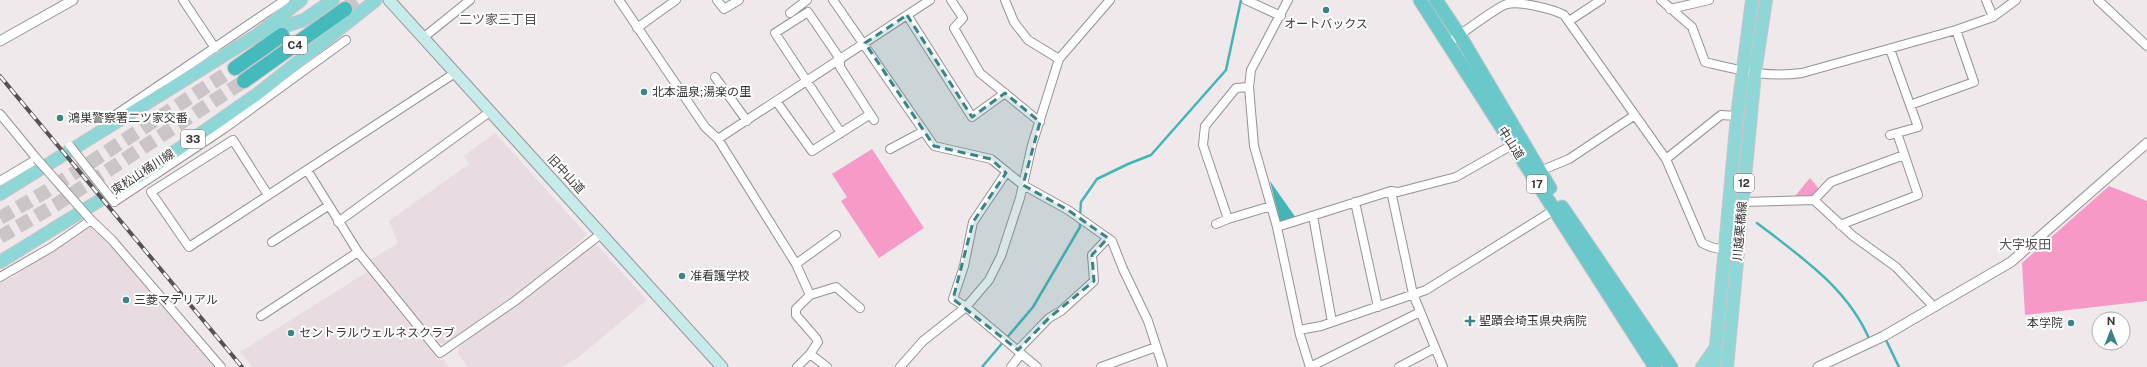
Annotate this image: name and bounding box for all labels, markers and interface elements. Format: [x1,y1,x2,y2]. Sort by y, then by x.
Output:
marker: オートバックス [1321,5,1331,15]
district label: 二ツ家三丁目 [459,12,537,27]
place label: オートバックス [1284,17,1368,31]
road number: C4 [283,36,307,54]
place label: 北本温泉;湯楽の里 [652,85,751,99]
marker: 北本温泉;湯楽の里 [639,87,649,97]
place label: 鴻巣警察署二ツ家交番 [68,111,188,125]
marker: 鴻巣警察署二ツ家交番 [55,113,65,123]
street label: 中山道 [1495,124,1527,162]
road number: 33 [181,130,205,148]
street label: 東松山桶川線 [109,147,177,197]
street label: 旧中山道 [545,152,587,196]
road number: 12 [1734,174,1754,192]
road number: 17 [1527,175,1547,193]
street label: 川越栗橋線 [1730,200,1750,262]
district label: 大字坂田 [1999,237,2051,252]
place label: 准看護学校 [690,269,750,283]
marker: 准看護学校 [677,271,687,281]
place label: 三菱マテリアル [134,293,218,307]
marker: 三菱マテリアル [121,295,131,305]
north arrow [2091,311,2131,351]
place label: 聖蹟会埼玉県央病院 [1479,314,1587,328]
marker: 聖蹟会埼玉県央病院 [1464,315,1476,327]
text: N [2107,315,2115,327]
place label: 本学院 [2027,316,2063,330]
marker: 本学院 [2066,318,2076,328]
place label: セントラルウェルネスクラブ [299,326,455,340]
marker: セントラルウェルネスクラブ [286,328,296,338]

